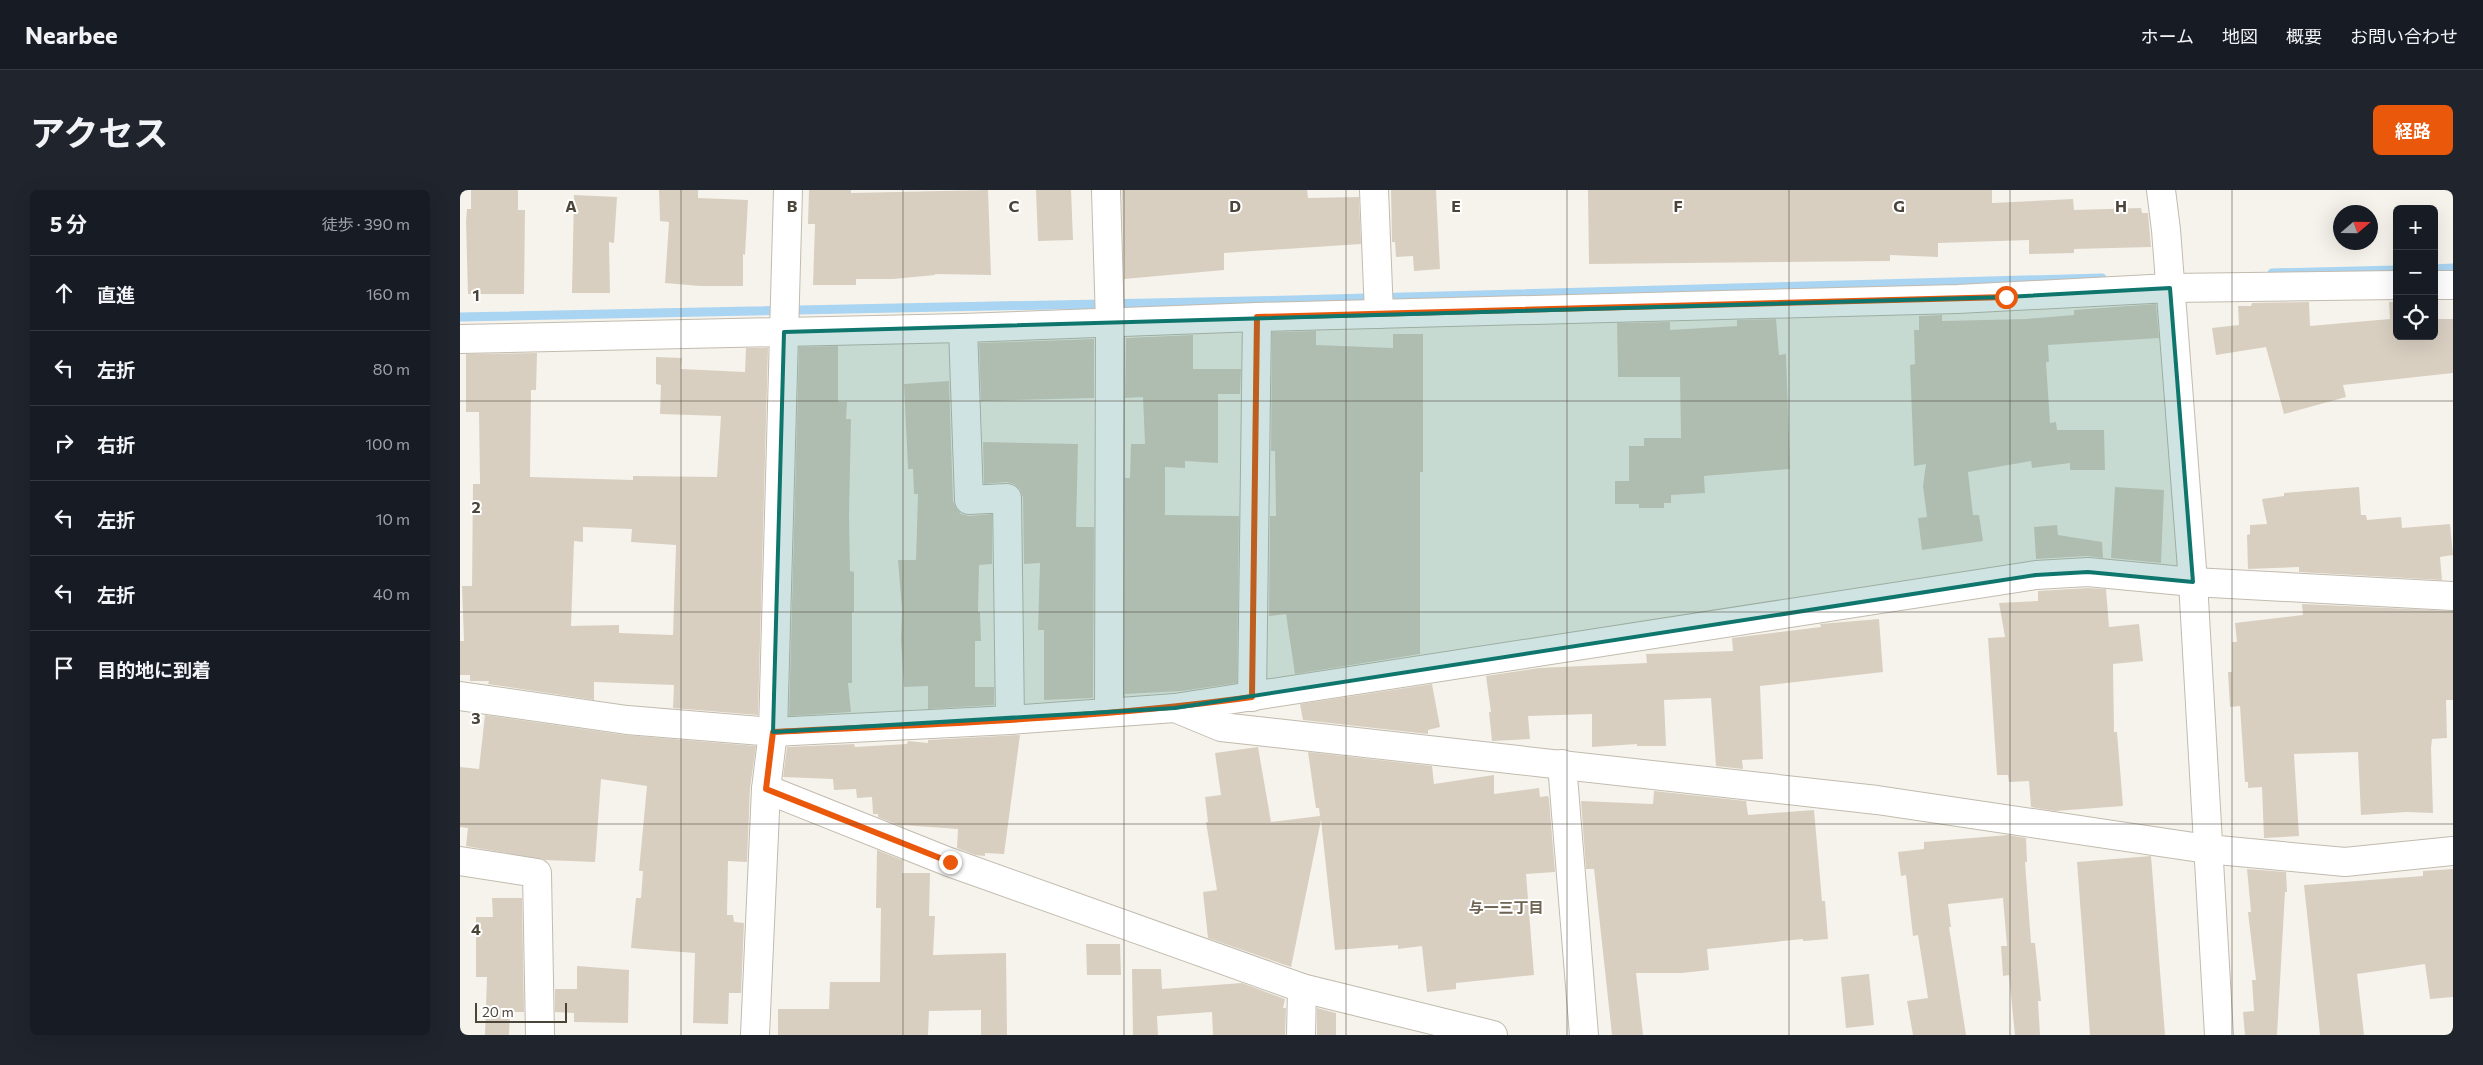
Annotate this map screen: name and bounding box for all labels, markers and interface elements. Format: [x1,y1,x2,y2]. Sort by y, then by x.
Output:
text: Nearbee [25,20,118,49]
text: ホーム [2141,25,2194,47]
text: 地図 [2222,25,2258,47]
text: 概要 [2286,25,2322,47]
text: お問い合わせ [2350,25,2458,47]
button: 経路 [2373,105,2453,155]
text: アクセス [30,110,168,153]
text: A [565,196,577,215]
text: B [787,196,798,215]
text: C [1009,196,1020,215]
text: D [1229,196,1241,215]
text: E [1451,196,1461,215]
text: F [1673,196,1683,215]
text: G [1893,196,1905,215]
text: H [2115,196,2127,215]
north arrow [2333,205,2378,250]
map controls [2393,205,2438,340]
button: + [2393,205,2438,250]
text: 5 分 [50,211,87,236]
text: 徒歩 · 390 m [322,214,410,233]
button: − [2393,250,2438,295]
icon: ahead [50,279,78,307]
text: 直進 [97,283,135,306]
text: 160 m [366,284,410,303]
text: 1 [472,285,480,304]
route start [1995,286,2018,309]
button: locate [2393,295,2438,340]
icon: left [50,354,78,382]
text: 左折 [97,358,135,381]
text: 80 m [373,359,410,378]
icon: right [50,429,78,457]
text: 右折 [97,433,135,456]
text: 100 m [365,434,410,453]
text: 2 [471,497,481,516]
icon: left [50,504,78,532]
text: 左折 [97,508,135,531]
text: 10 m [376,509,410,528]
icon: left [50,579,78,607]
text: 左折 [97,583,135,606]
text: 40 m [373,584,410,603]
icon: arrive [50,654,78,682]
text: 目的地に到着 [97,658,211,681]
text: 3 [471,708,481,727]
route end [939,851,962,874]
district label: 与一三丁目 [1468,898,1544,916]
text: 4 [471,919,481,938]
scale bar [475,1000,568,1023]
text: 20 m [482,1003,514,1020]

